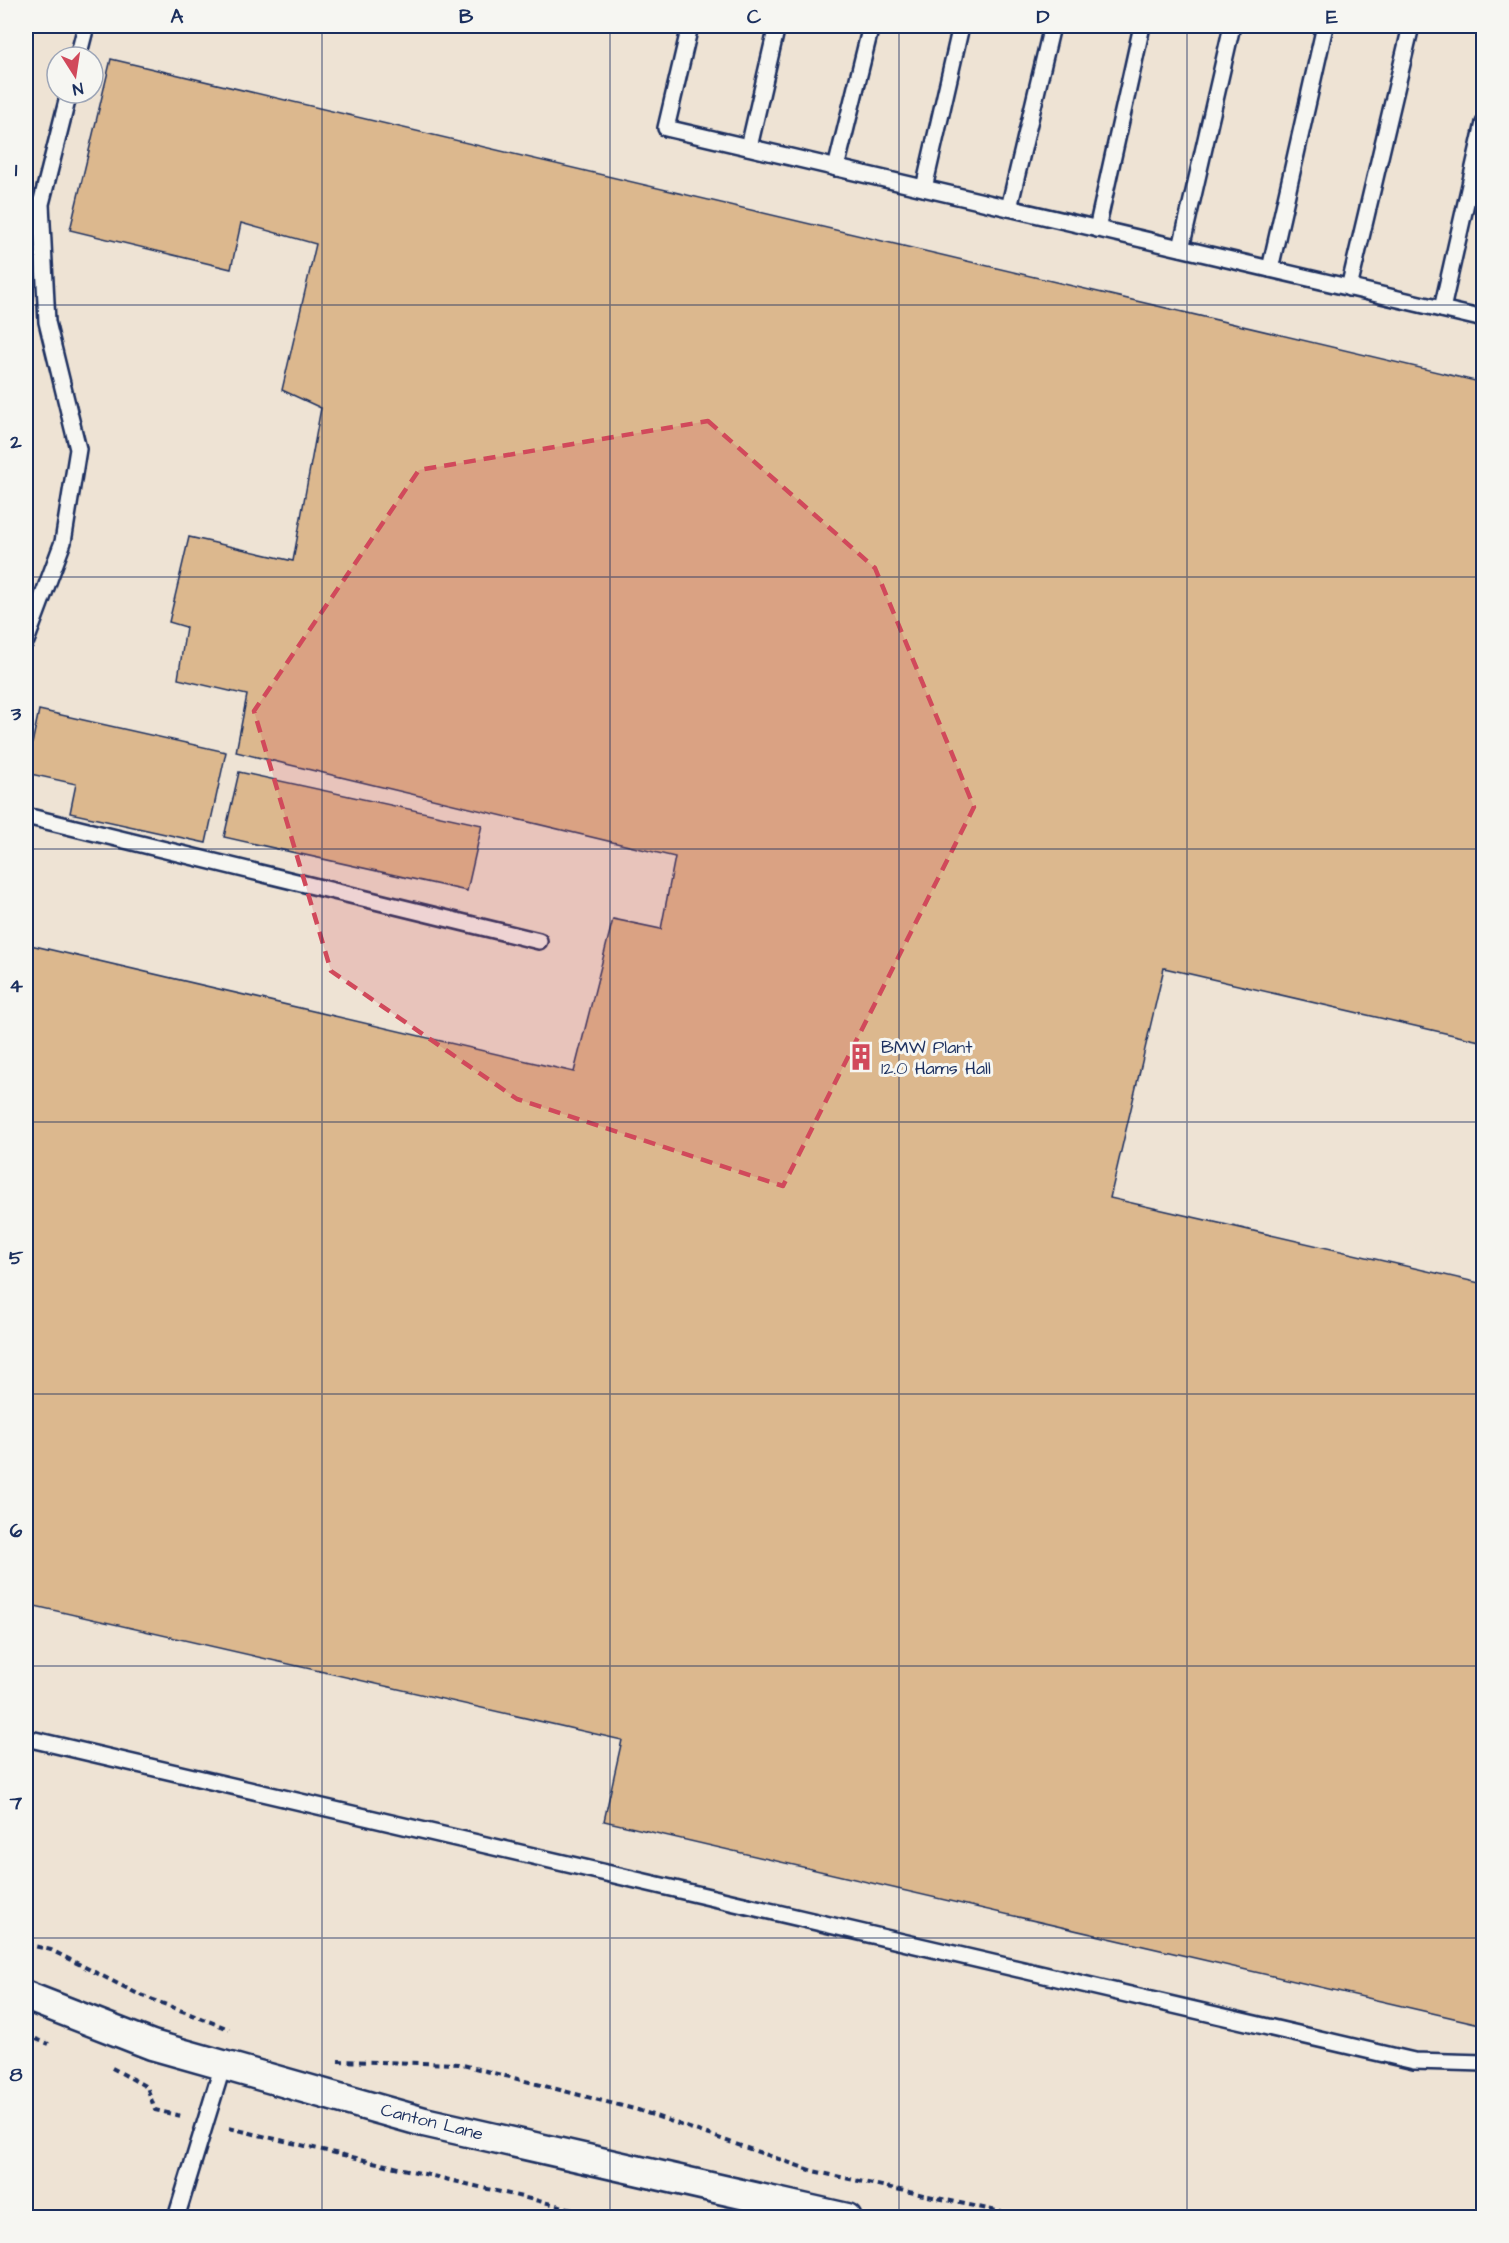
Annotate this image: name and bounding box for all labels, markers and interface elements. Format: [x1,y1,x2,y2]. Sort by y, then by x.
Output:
text: A [171,3,184,31]
text: B [459,3,474,31]
text: C [747,3,762,31]
text: D [1037,3,1050,31]
text: E [1326,3,1338,31]
north arrow [45,45,105,105]
text: N [71,77,85,100]
text: 1 [15,156,18,184]
text: 2 [9,428,22,456]
text: 3 [10,700,22,728]
text: 4 [9,972,23,1000]
place label: BMW Plant 12.0 Hams Hall [881,1035,991,1081]
building icon: BMW Plant 12.0 Hams Hall [846,1042,876,1072]
text: 5 [9,1244,24,1272]
text: 6 [10,1517,23,1545]
text: 7 [9,1789,23,1817]
text: 8 [10,2061,23,2089]
street label: Canton Lane [378,2097,486,2147]

